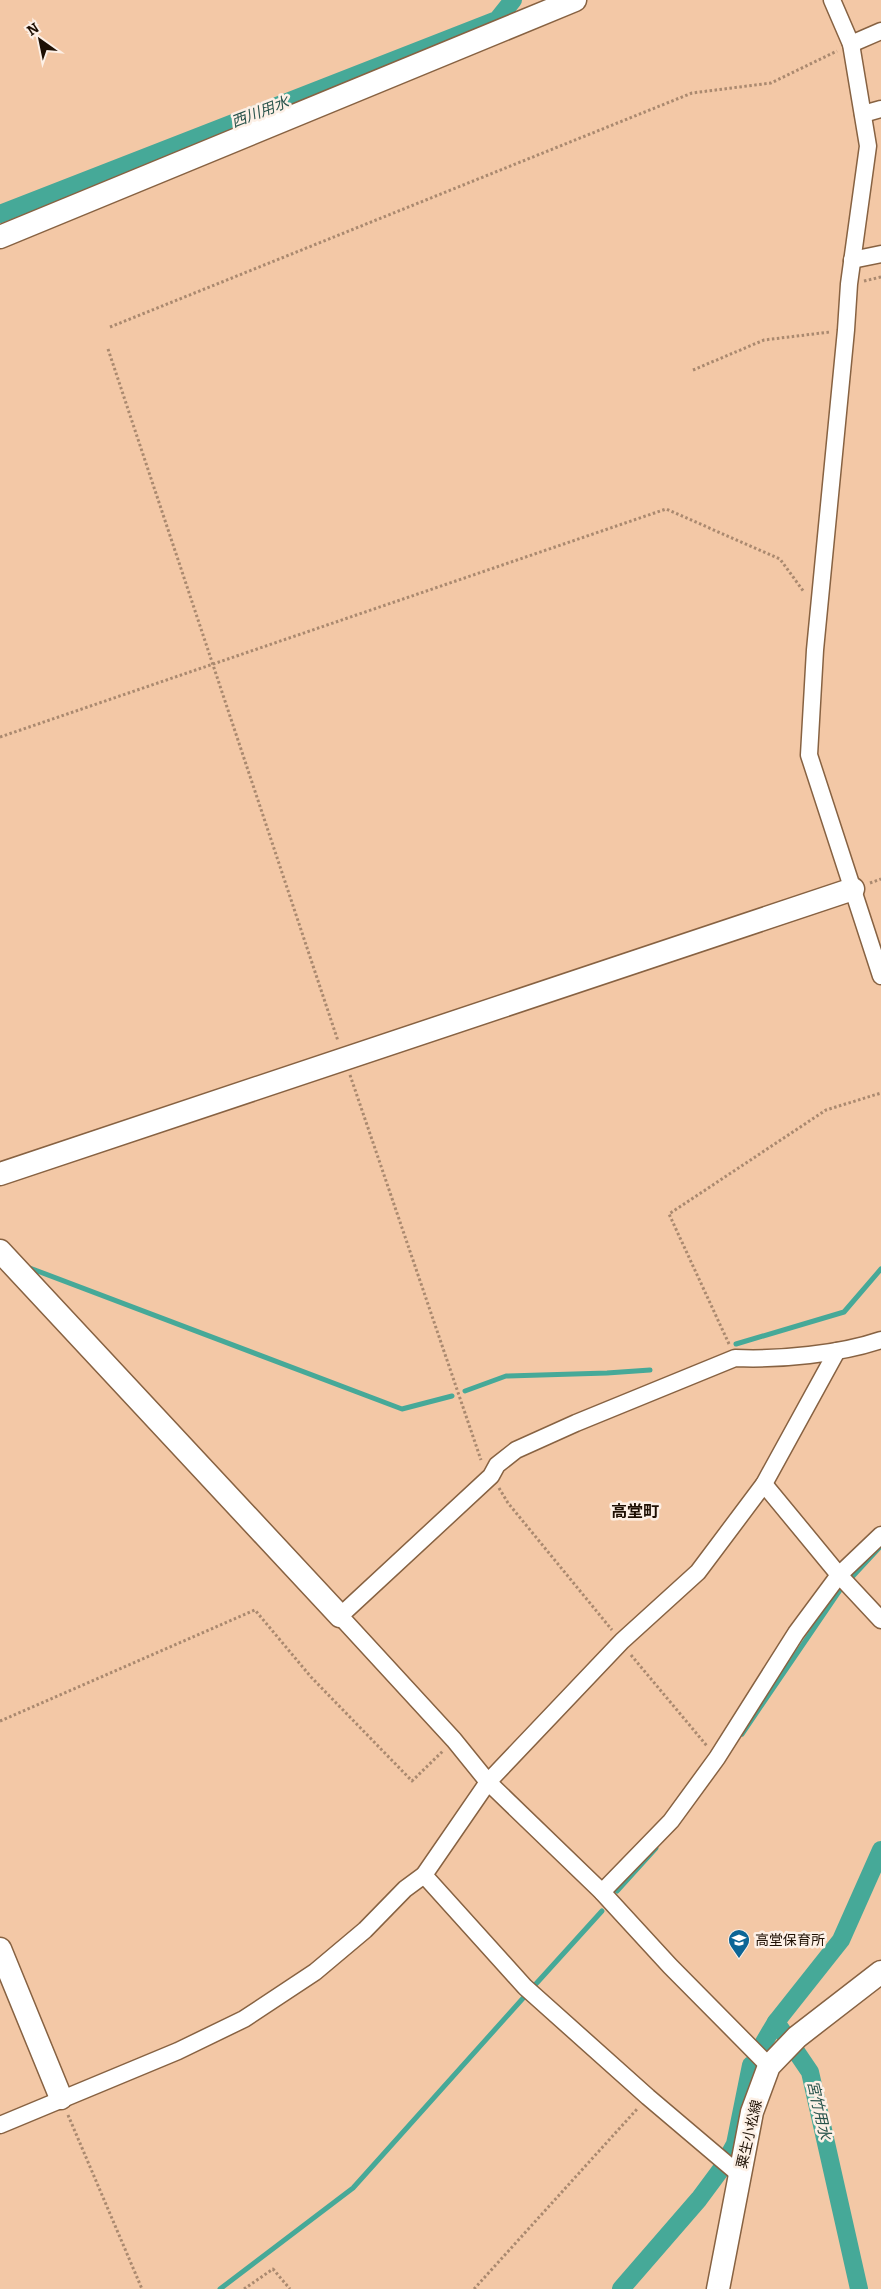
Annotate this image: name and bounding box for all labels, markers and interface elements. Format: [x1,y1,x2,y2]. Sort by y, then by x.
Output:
north arrow [15,15,65,65]
text: N [24,19,43,40]
water label: 西川用水 [229,92,293,131]
district label: 高堂町 [611,1502,659,1521]
school or university icon: 高堂保育所 [727,1928,751,1959]
place label: 高堂保育所 [755,1932,825,1949]
water label: 宮竹用水 [803,2079,835,2143]
street label: 粟生小松線 [733,2098,766,2170]

